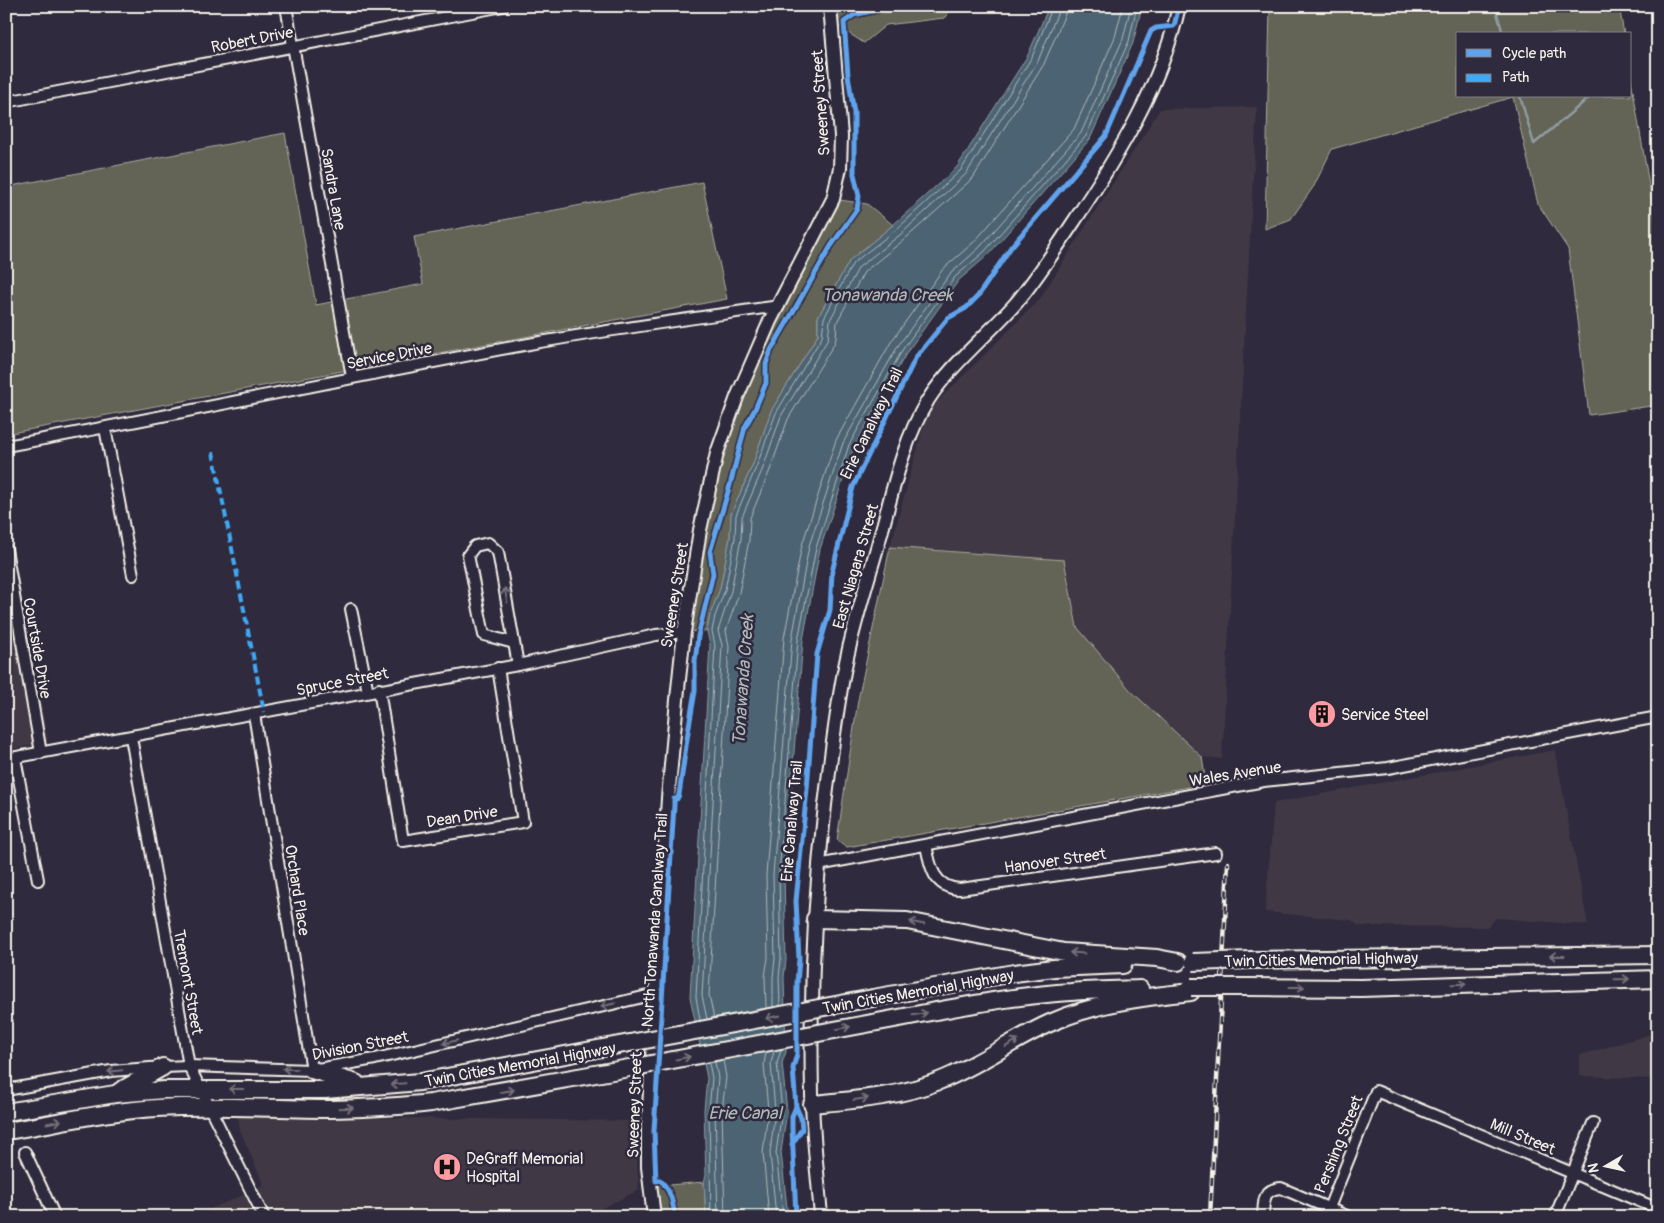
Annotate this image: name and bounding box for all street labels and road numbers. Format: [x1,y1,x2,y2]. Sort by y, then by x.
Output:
street label: Robert Drive [209,22,295,58]
street label: Sweeney Street [807,49,835,157]
street label: Sandra Lane [316,147,350,232]
street label: Service Drive [345,338,434,374]
street label: Erie Canalway Trail [836,364,908,483]
street label: East Niagara Street [829,501,884,631]
street label: Sweeney Street [657,541,693,649]
street label: Courtside Drive [18,596,56,700]
street label: Spruce Street [294,663,391,701]
street label: Wales Avenue [1188,757,1283,791]
street label: Erie Canalway Trail [777,759,807,883]
street label: Dean Drive [425,801,499,832]
street label: North Tonawanda Canalway Trail [638,812,672,1028]
street label: Orchard Place [280,843,314,937]
street label: Hanover Street [1003,844,1108,878]
street label: Tremont Street [169,928,207,1037]
street label: Twin Cities Memorial Highway [1224,948,1418,972]
street label: Twin Cities Memorial Highway [821,965,1016,1019]
street label: Division Street [310,1027,411,1065]
street label: Twin Cities Memorial Highway [423,1038,618,1092]
street label: Sweeney Street [623,1051,647,1158]
street label: Pershing Street [1310,1092,1368,1196]
street label: Mill Street [1487,1114,1559,1160]

